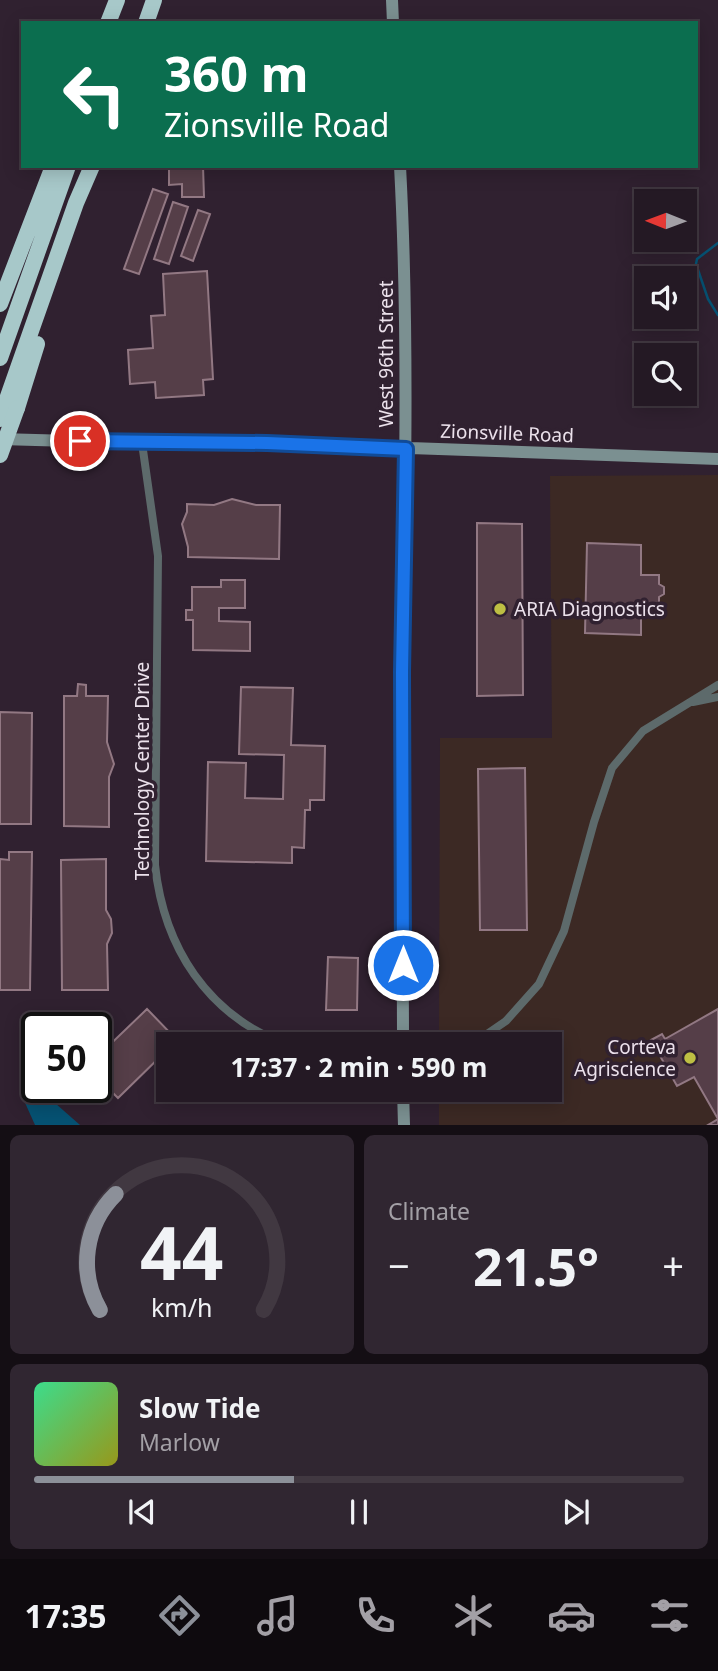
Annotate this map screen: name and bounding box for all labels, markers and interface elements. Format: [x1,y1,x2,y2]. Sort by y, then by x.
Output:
text: 360 m [164,40,309,106]
icon: left [49,49,140,140]
text: Zionsville Road [164,103,389,146]
north arrow [634,189,696,252]
map controls [634,189,697,406]
button: sound [634,266,697,329]
street label: West 96th Street [373,280,399,428]
button: search [634,343,697,406]
pin [50,411,110,471]
street label: Zionsville Road [440,418,574,448]
icon: arrive [61,422,99,460]
place label: ARIA Diagnostics [514,596,665,622]
marker: ARIA Diagnostics [492,601,508,617]
street label: Technology Center Drive [129,662,155,880]
position arrow [366,928,440,1002]
speed limit sign: 50 [21,1012,112,1103]
place label: Corteva Agriscience [574,1034,676,1082]
text: 17:37 · 2 min · 590 m [231,1049,487,1085]
marker: Corteva Agriscience [682,1050,698,1066]
text: Climate [388,1195,470,1227]
text: 44 [140,1203,224,1302]
text: 21.5° [473,1230,599,1301]
text: − [388,1239,410,1291]
text: + [662,1239,684,1291]
text: km/h [151,1290,213,1324]
text: Slow Tide [139,1390,261,1426]
text: Marlow [139,1426,220,1458]
icon: previous [123,1493,161,1531]
icon: pause [340,1493,378,1531]
icon: next [557,1493,595,1531]
icon: directions [155,1591,204,1640]
icon: music [253,1591,302,1640]
icon: phone [351,1591,400,1640]
icon: climate [449,1591,498,1640]
icon: car [547,1591,596,1640]
icon: filters [645,1591,694,1640]
text: 17:35 [24,1594,107,1637]

